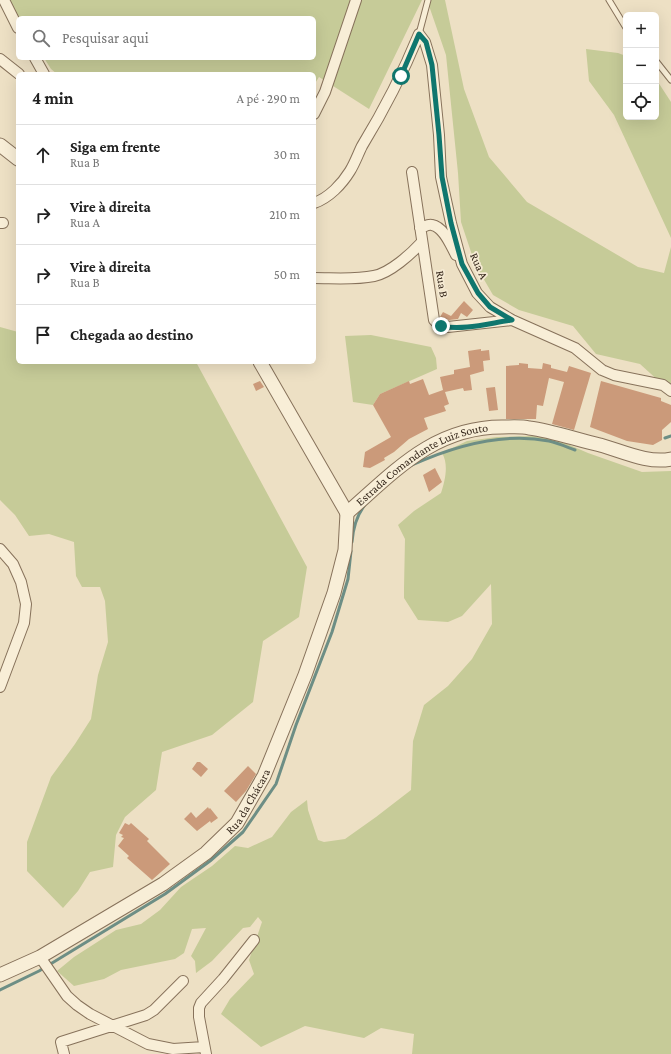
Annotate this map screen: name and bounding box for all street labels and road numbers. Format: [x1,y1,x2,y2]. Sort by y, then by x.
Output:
street label: Rua A [467,251,491,282]
street label: Rua B [433,269,451,299]
street label: Estrada Comandante Luiz Souto [353,421,489,509]
street label: Rua da Chácara [223,767,273,837]

